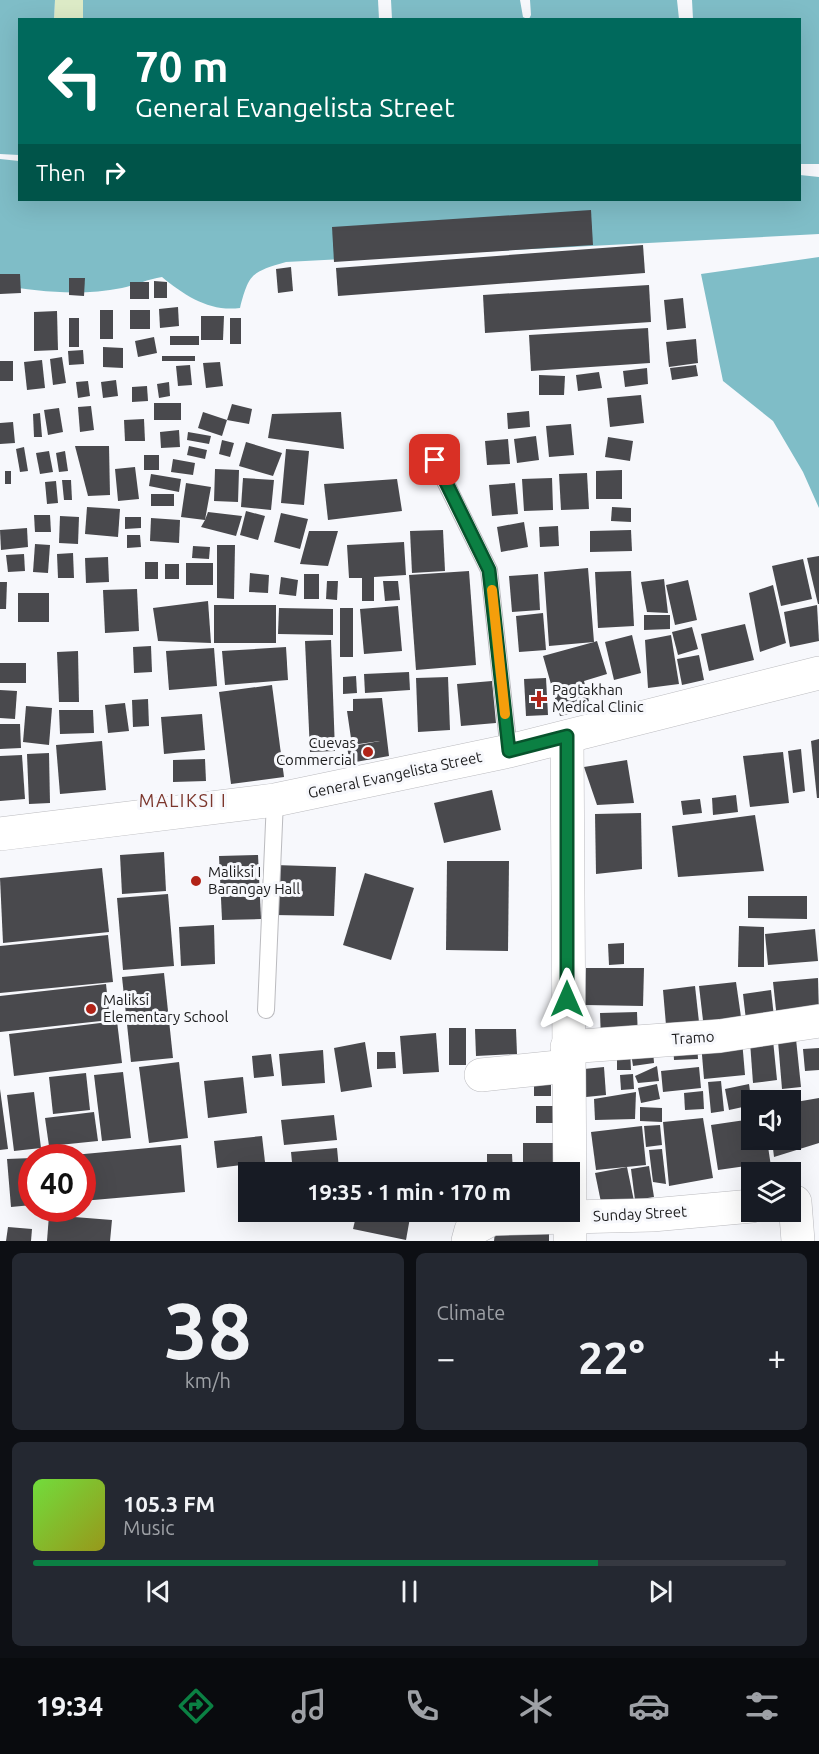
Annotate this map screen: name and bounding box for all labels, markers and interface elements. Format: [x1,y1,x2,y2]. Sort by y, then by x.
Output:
icon: left [36,42,114,120]
text: 70 m [135,43,229,90]
text: General Evangelista Street [135,92,455,122]
icon: right [98,156,131,189]
text: Then [36,160,86,185]
pin [409,434,460,485]
icon: arrive [418,443,451,476]
place label: Pagtakhan Medical Clinic [552,681,644,715]
marker: Pagtakhan Medical Clinic [530,690,548,708]
place label: Cuevas Commercial [276,734,356,768]
marker: Cuevas Commercial [361,745,375,759]
street label: General Evangelista Street [306,748,484,801]
district label: MALIKSI I [139,790,227,810]
place label: Maliksi I Barangay Hall [208,863,300,897]
marker: Maliksi I Barangay Hall [189,874,203,888]
position arrow [535,967,599,1031]
place label: Maliksi Elementary School [103,991,229,1025]
marker: Maliksi Elementary School [84,1002,98,1016]
street label: Tramo [671,1028,715,1047]
map controls [741,1090,801,1222]
button: sound [741,1090,801,1150]
speed limit sign: 40 [18,1144,96,1222]
button: layers [741,1162,801,1222]
text: 19:35 · 1 min · 170 m [307,1179,511,1204]
street label: Sunday Street [593,1203,687,1224]
text: 38 [164,1286,252,1374]
text: Climate [437,1301,505,1324]
text: 22° [578,1332,645,1383]
text: − [437,1339,455,1376]
text: + [767,1339,786,1376]
text: km/h [185,1369,231,1392]
text: 105.3 FM [123,1491,215,1516]
text: Music [123,1516,175,1539]
icon: previous [142,1575,175,1608]
icon: pause [393,1575,426,1608]
icon: next [644,1575,677,1608]
icon: directions [175,1685,217,1727]
icon: music [288,1685,330,1727]
icon: phone [401,1685,443,1727]
icon: climate [515,1685,557,1727]
icon: car [628,1685,670,1727]
icon: filters [741,1685,783,1727]
text: 19:34 [36,1691,103,1721]

